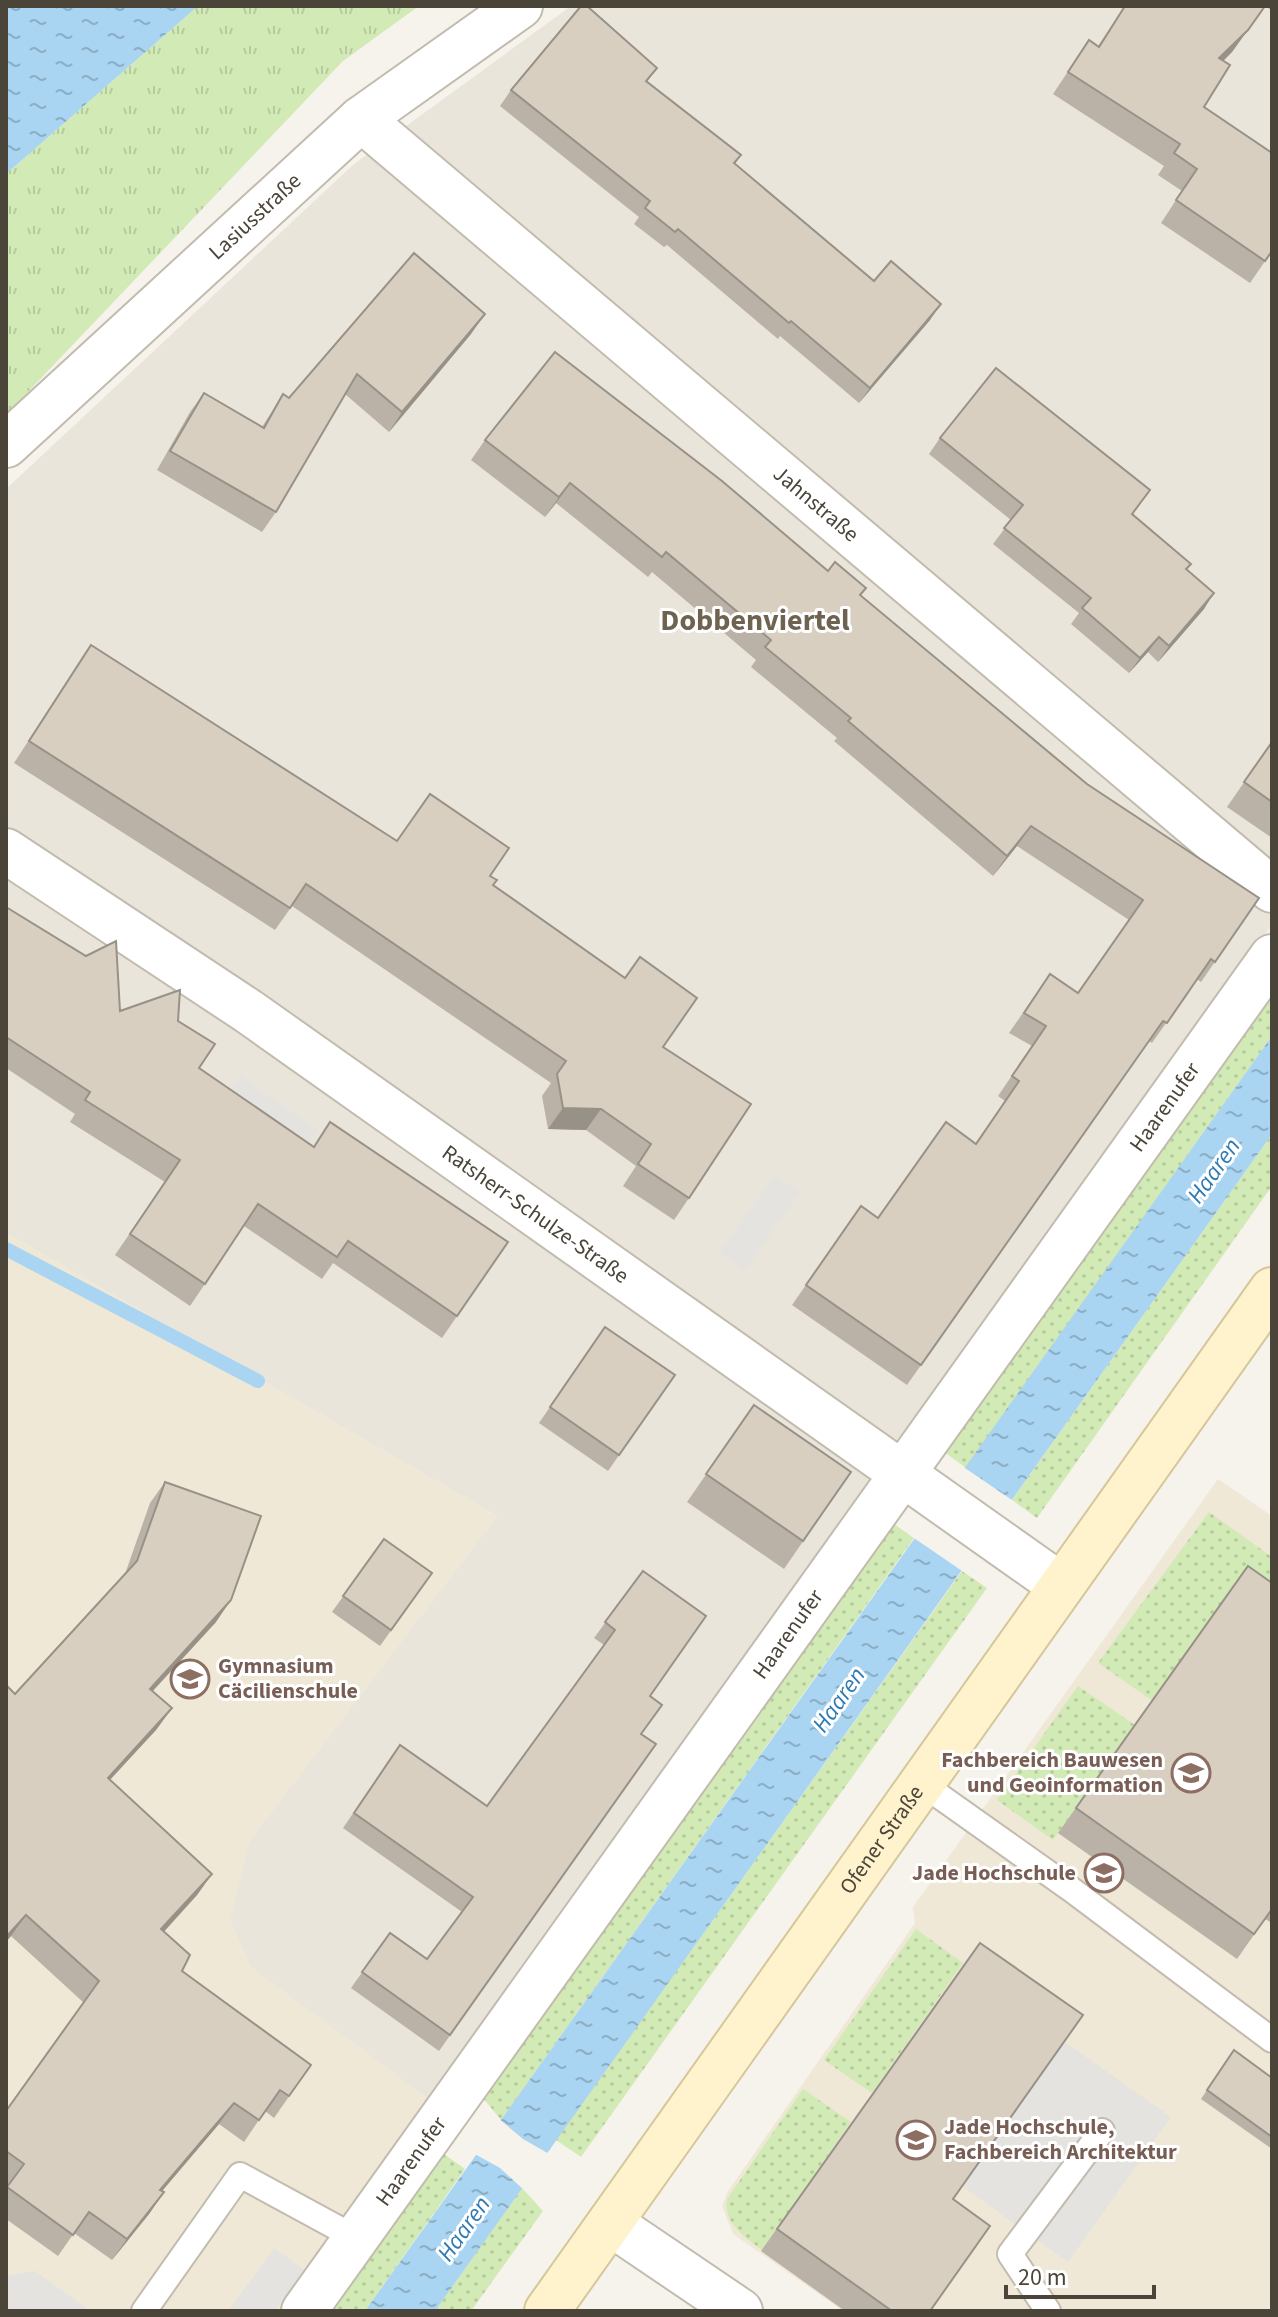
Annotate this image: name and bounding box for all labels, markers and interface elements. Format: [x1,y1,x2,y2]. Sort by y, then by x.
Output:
street label: Lasiusstraße [202,165,308,267]
street label: Jahnstraße [766,458,866,550]
district label: Dobbenviertel [660,599,850,642]
street label: Haarenufer [1122,1055,1208,1159]
water label: Haaren [1179,1131,1249,1211]
street label: Ratsherr-Schulze-Straße [435,1137,635,1291]
street label: Haarenufer [745,1582,831,1686]
place label: Gymnasium Cäcilienschule [218,1650,358,1707]
school or university icon: Gymnasium Cäcilienschule [169,1658,211,1700]
water label: Haaren [804,1660,874,1740]
place label: Fachbereich Bauwesen und Geoinformation [941,1744,1163,1801]
school or university icon: Fachbereich Bauwesen und Geoinformation [1170,1752,1212,1794]
street label: Ofener Straße [832,1779,932,1901]
school or university icon: Jade Hochschule [1083,1852,1125,1894]
place label: Jade Hochschule [912,1857,1076,1889]
street label: Haarenufer [368,2110,454,2213]
place label: Jade Hochschule, Fachbereich Architektur [944,2111,1177,2168]
school or university icon: Jade Hochschule, Fachbereich Architektur [895,2119,937,2161]
water label: Haaren [429,2189,499,2269]
scale bar [1006,2249,1154,2299]
text: 20 m [1018,2260,1067,2295]

